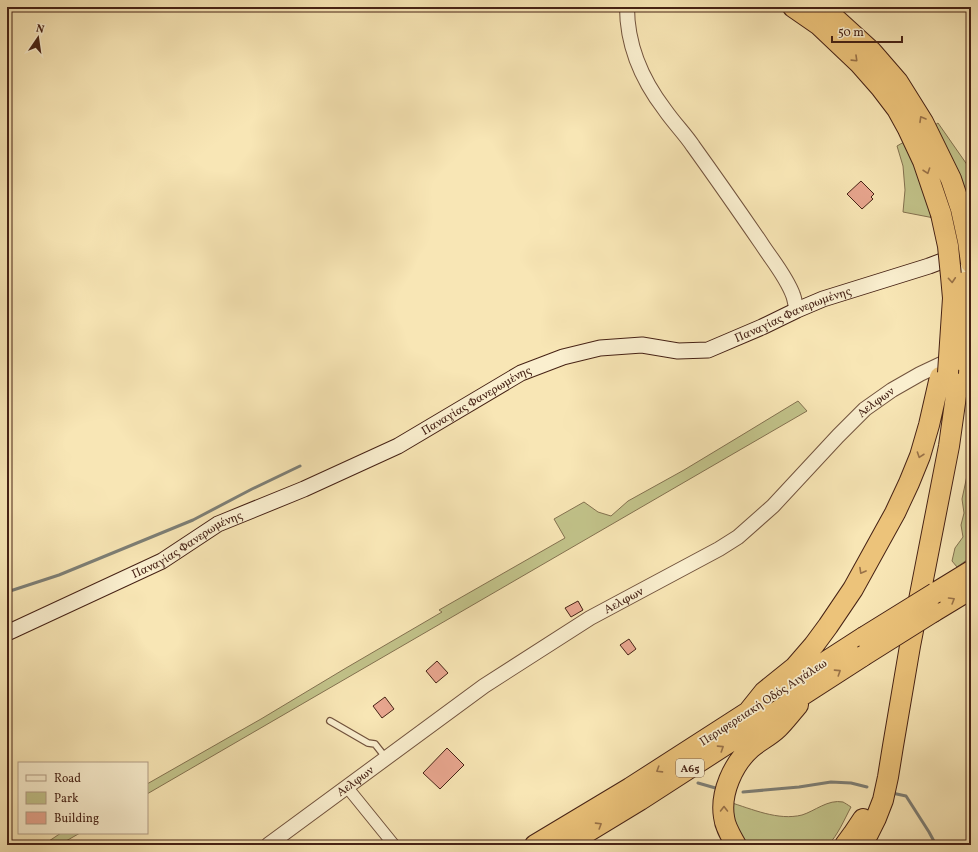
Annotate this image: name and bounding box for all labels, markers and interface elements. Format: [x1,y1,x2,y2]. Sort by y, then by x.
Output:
north arrow [18,18,58,58]
scale bar [832,18,902,44]
text: N [34,22,45,38]
text: 50 m [838,25,864,41]
one-way arrow [850,54,858,62]
one-way arrow [919,116,926,123]
one-way arrow [922,167,931,174]
one-way arrow [947,277,956,283]
street label: Παναγίας Φανερωμένης [732,284,853,347]
street label: Παναγίας Φανερωμένης [419,363,534,439]
street label: Αελφων [854,384,898,422]
one-way arrow [916,451,925,458]
street label: Παναγίας Φανερωμένης [129,508,245,583]
one-way arrow [860,567,867,574]
street label: Αελφων [601,584,647,618]
one-way arrow [948,598,955,605]
street label: Περιφερειακή Οδός Αιγάλεω [697,655,831,750]
one-way arrow [833,670,840,677]
one-way arrow [717,745,724,753]
road number: Α65 [676,759,704,777]
legend [18,762,148,834]
street label: Αελφων [334,763,378,801]
one-way arrow [656,765,663,772]
text: Road [54,771,81,787]
text: Park [54,791,79,807]
one-way arrow [720,806,728,812]
text: Building [54,811,99,827]
one-way arrow [595,822,602,830]

